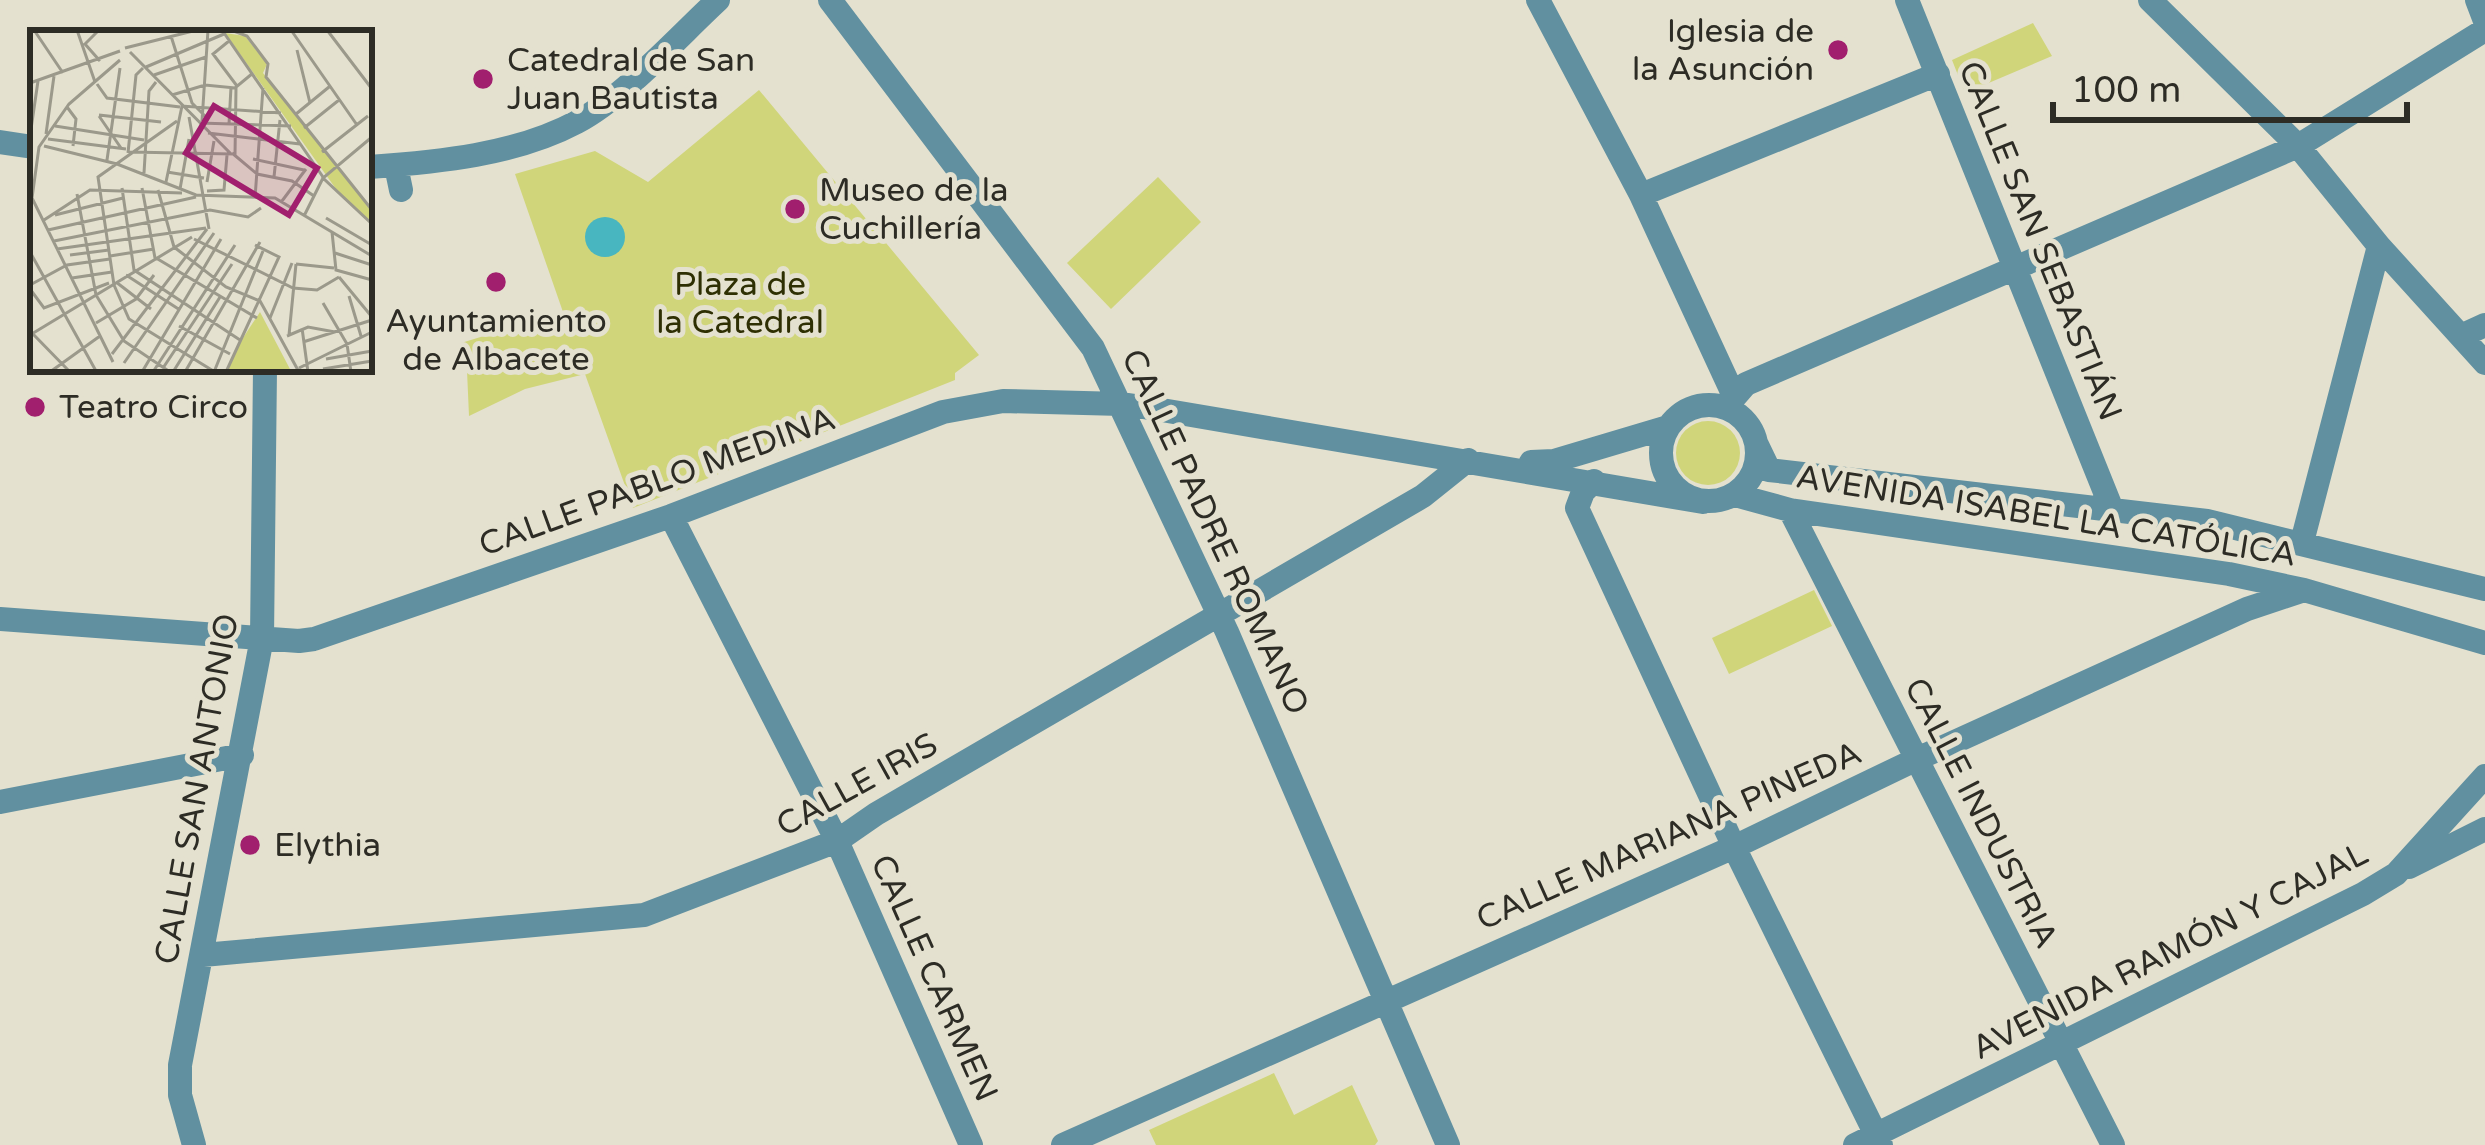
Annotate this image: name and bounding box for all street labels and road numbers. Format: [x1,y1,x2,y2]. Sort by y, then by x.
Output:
street label: CALLE SAN SEBASTIÁN [1950,56,2130,426]
street label: CALLE PADRE ROMANO [1113,343,1317,721]
street label: CALLE PABLO MEDINA [474,399,840,565]
street label: AVENIDA ISABEL LA CATÓLICA [1793,457,2299,575]
street label: CALLE SAN ANTONIO [147,611,247,967]
street label: CALLE INDUSTRIA [1896,672,2066,954]
street label: CALLE IRIS [770,725,944,845]
street label: CALLE MARIANA PINEDA [1471,733,1867,939]
street label: AVENIDA RAMÓN Y CAJAL [1966,834,2374,1068]
street label: CALLE CARMEN [862,849,1006,1107]

